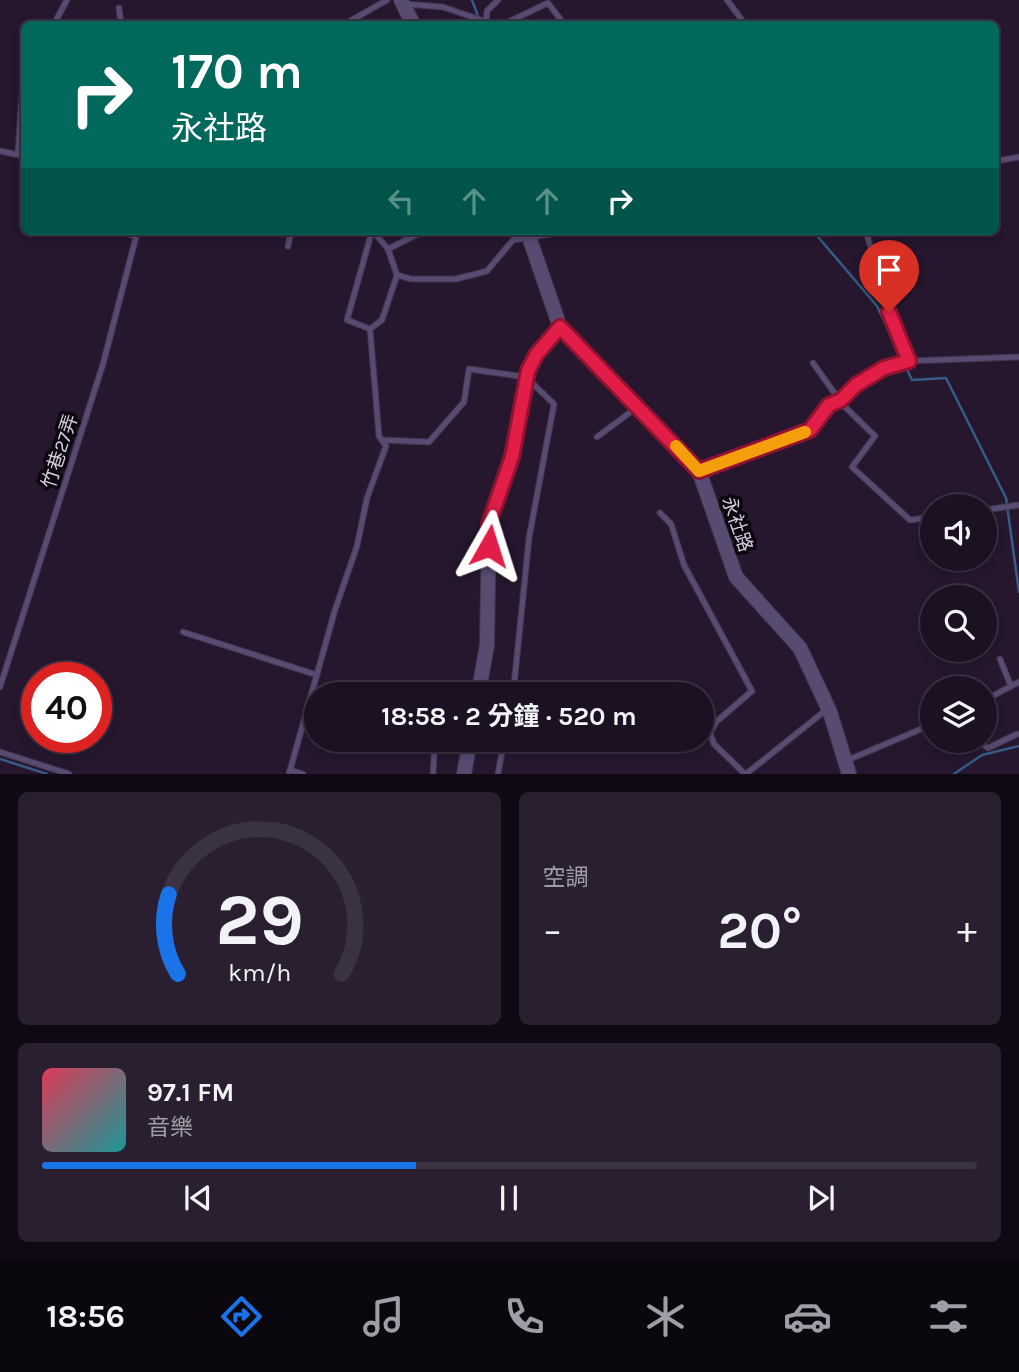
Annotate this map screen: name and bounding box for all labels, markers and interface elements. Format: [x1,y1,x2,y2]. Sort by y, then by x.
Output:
text: 170 m [171,43,303,100]
icon: right [56,49,147,140]
text: 永社路 [171,110,267,147]
icon: left [382,182,420,220]
icon: ahead [455,182,493,220]
icon: ahead [528,182,566,220]
icon: right [601,182,639,220]
pin [859,240,919,312]
icon: arrive [870,251,908,289]
street label: 竹巷27弄 [38,411,82,491]
street label: 永社路 [717,494,757,555]
map controls [920,494,997,753]
button: sound [920,494,997,571]
position arrow [452,509,526,583]
button: search [920,585,997,662]
speed limit sign: 40 [21,662,112,753]
button: layers [920,676,997,753]
text: 18:58 · 2 分鐘 · 520 m [381,701,637,732]
text: 空調 [543,864,589,891]
text: 29 [215,878,303,963]
text: 20° [717,900,802,961]
text: − [543,908,562,953]
text: + [957,908,977,953]
text: km/h [228,958,291,987]
text: 97.1 FM [147,1077,234,1108]
text: 音樂 [147,1114,193,1141]
icon: previous [179,1179,217,1217]
icon: pause [490,1179,528,1217]
icon: next [802,1179,840,1217]
icon: directions [217,1292,266,1341]
icon: music [359,1292,408,1341]
icon: phone [500,1292,549,1341]
icon: climate [641,1292,690,1341]
icon: car [783,1292,832,1341]
icon: filters [924,1292,973,1341]
text: 18:56 [46,1298,125,1335]

